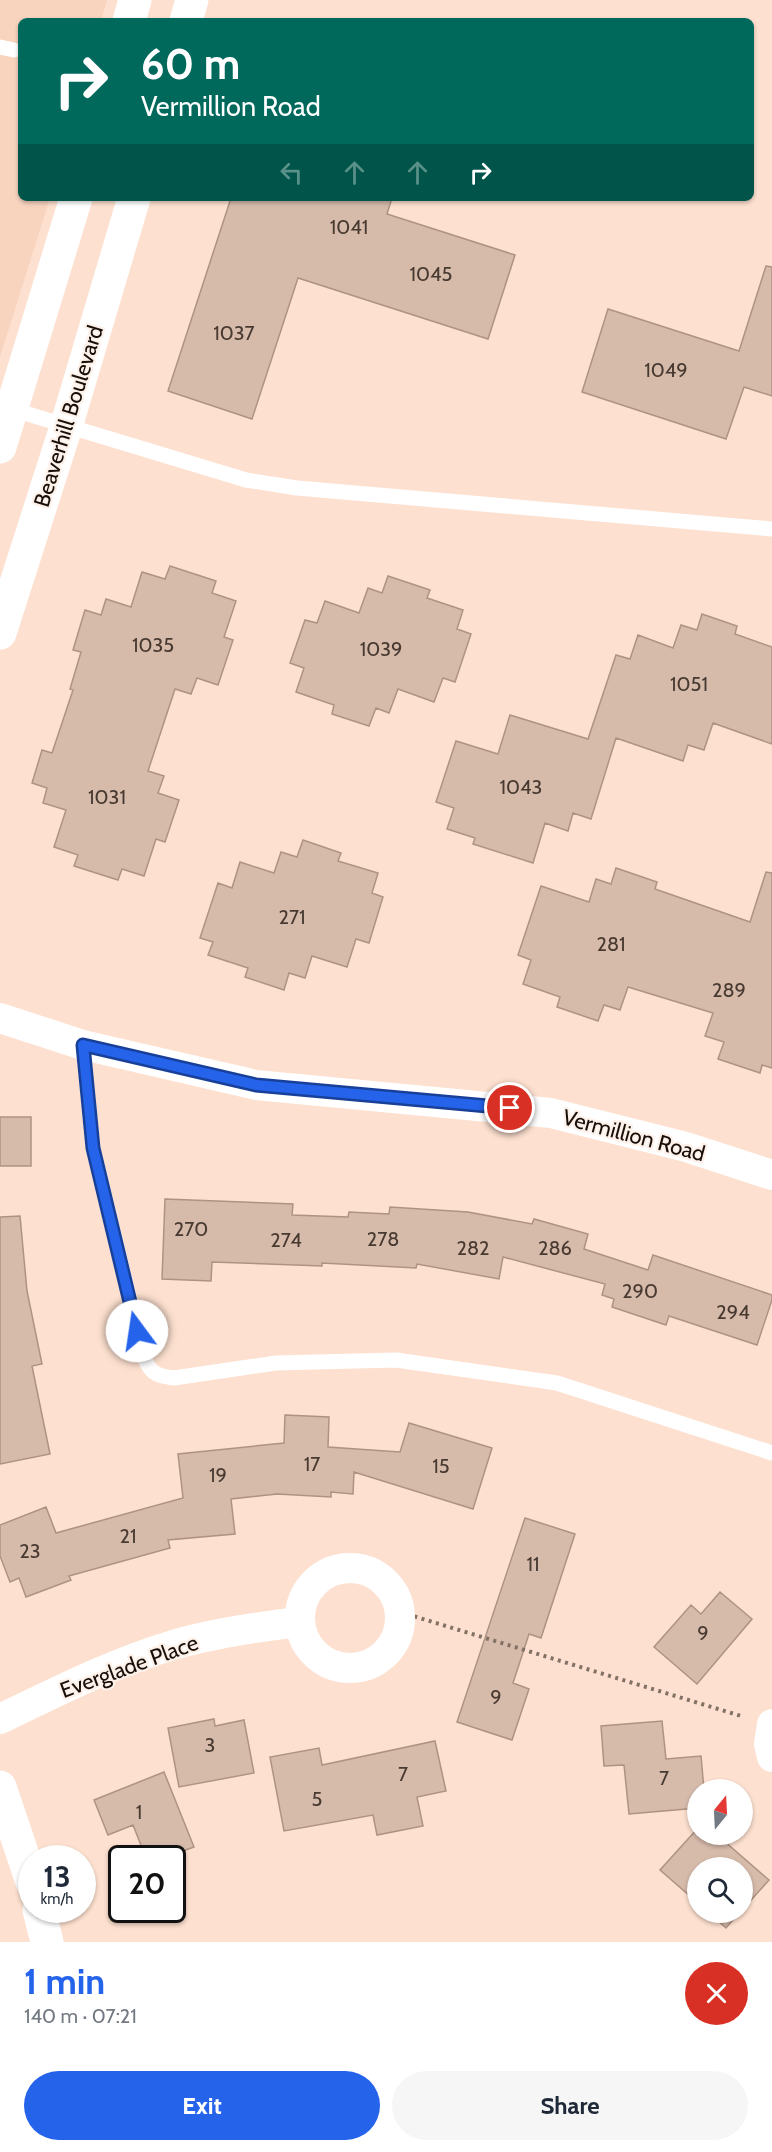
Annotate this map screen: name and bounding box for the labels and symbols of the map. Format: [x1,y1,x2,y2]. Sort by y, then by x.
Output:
house number: 1041 [330,215,368,239]
house number: 1045 [410,262,452,286]
house number: 1037 [213,321,255,345]
street label: Beaverhill Boulevard [28,322,109,510]
house number: 1049 [644,358,688,382]
house number: 1035 [132,633,174,657]
house number: 1039 [360,637,402,661]
house number: 1051 [670,672,708,696]
house number: 1043 [500,775,542,799]
house number: 1031 [88,785,126,809]
house number: 271 [278,905,306,929]
house number: 281 [596,932,626,956]
house number: 289 [712,978,746,1002]
pin [484,1082,535,1133]
street label: Vermillion Road [560,1103,708,1167]
house number: 270 [174,1217,208,1241]
house number: 278 [367,1227,399,1251]
house number: 274 [270,1228,302,1252]
house number: 282 [456,1236,490,1260]
house number: 286 [538,1236,572,1260]
house number: 290 [622,1279,658,1303]
position arrow [105,1299,169,1363]
house number: 294 [716,1300,750,1324]
house number: 17 [304,1452,320,1476]
house number: 15 [432,1454,450,1478]
house number: 19 [209,1463,227,1487]
house number: 21 [120,1524,137,1548]
house number: 23 [19,1539,41,1563]
house number: 11 [526,1552,540,1576]
house number: 9 [697,1621,709,1645]
street label: Everglade Place [56,1629,202,1704]
house number: 9 [490,1685,502,1709]
house number: 3 [205,1733,215,1757]
house number: 7 [398,1762,408,1786]
house number: 7 [659,1766,669,1790]
north arrow [687,1779,753,1845]
house number: 5 [312,1787,322,1811]
house number: 1 [136,1800,142,1824]
speed limit sign: 20 [108,1845,186,1923]

